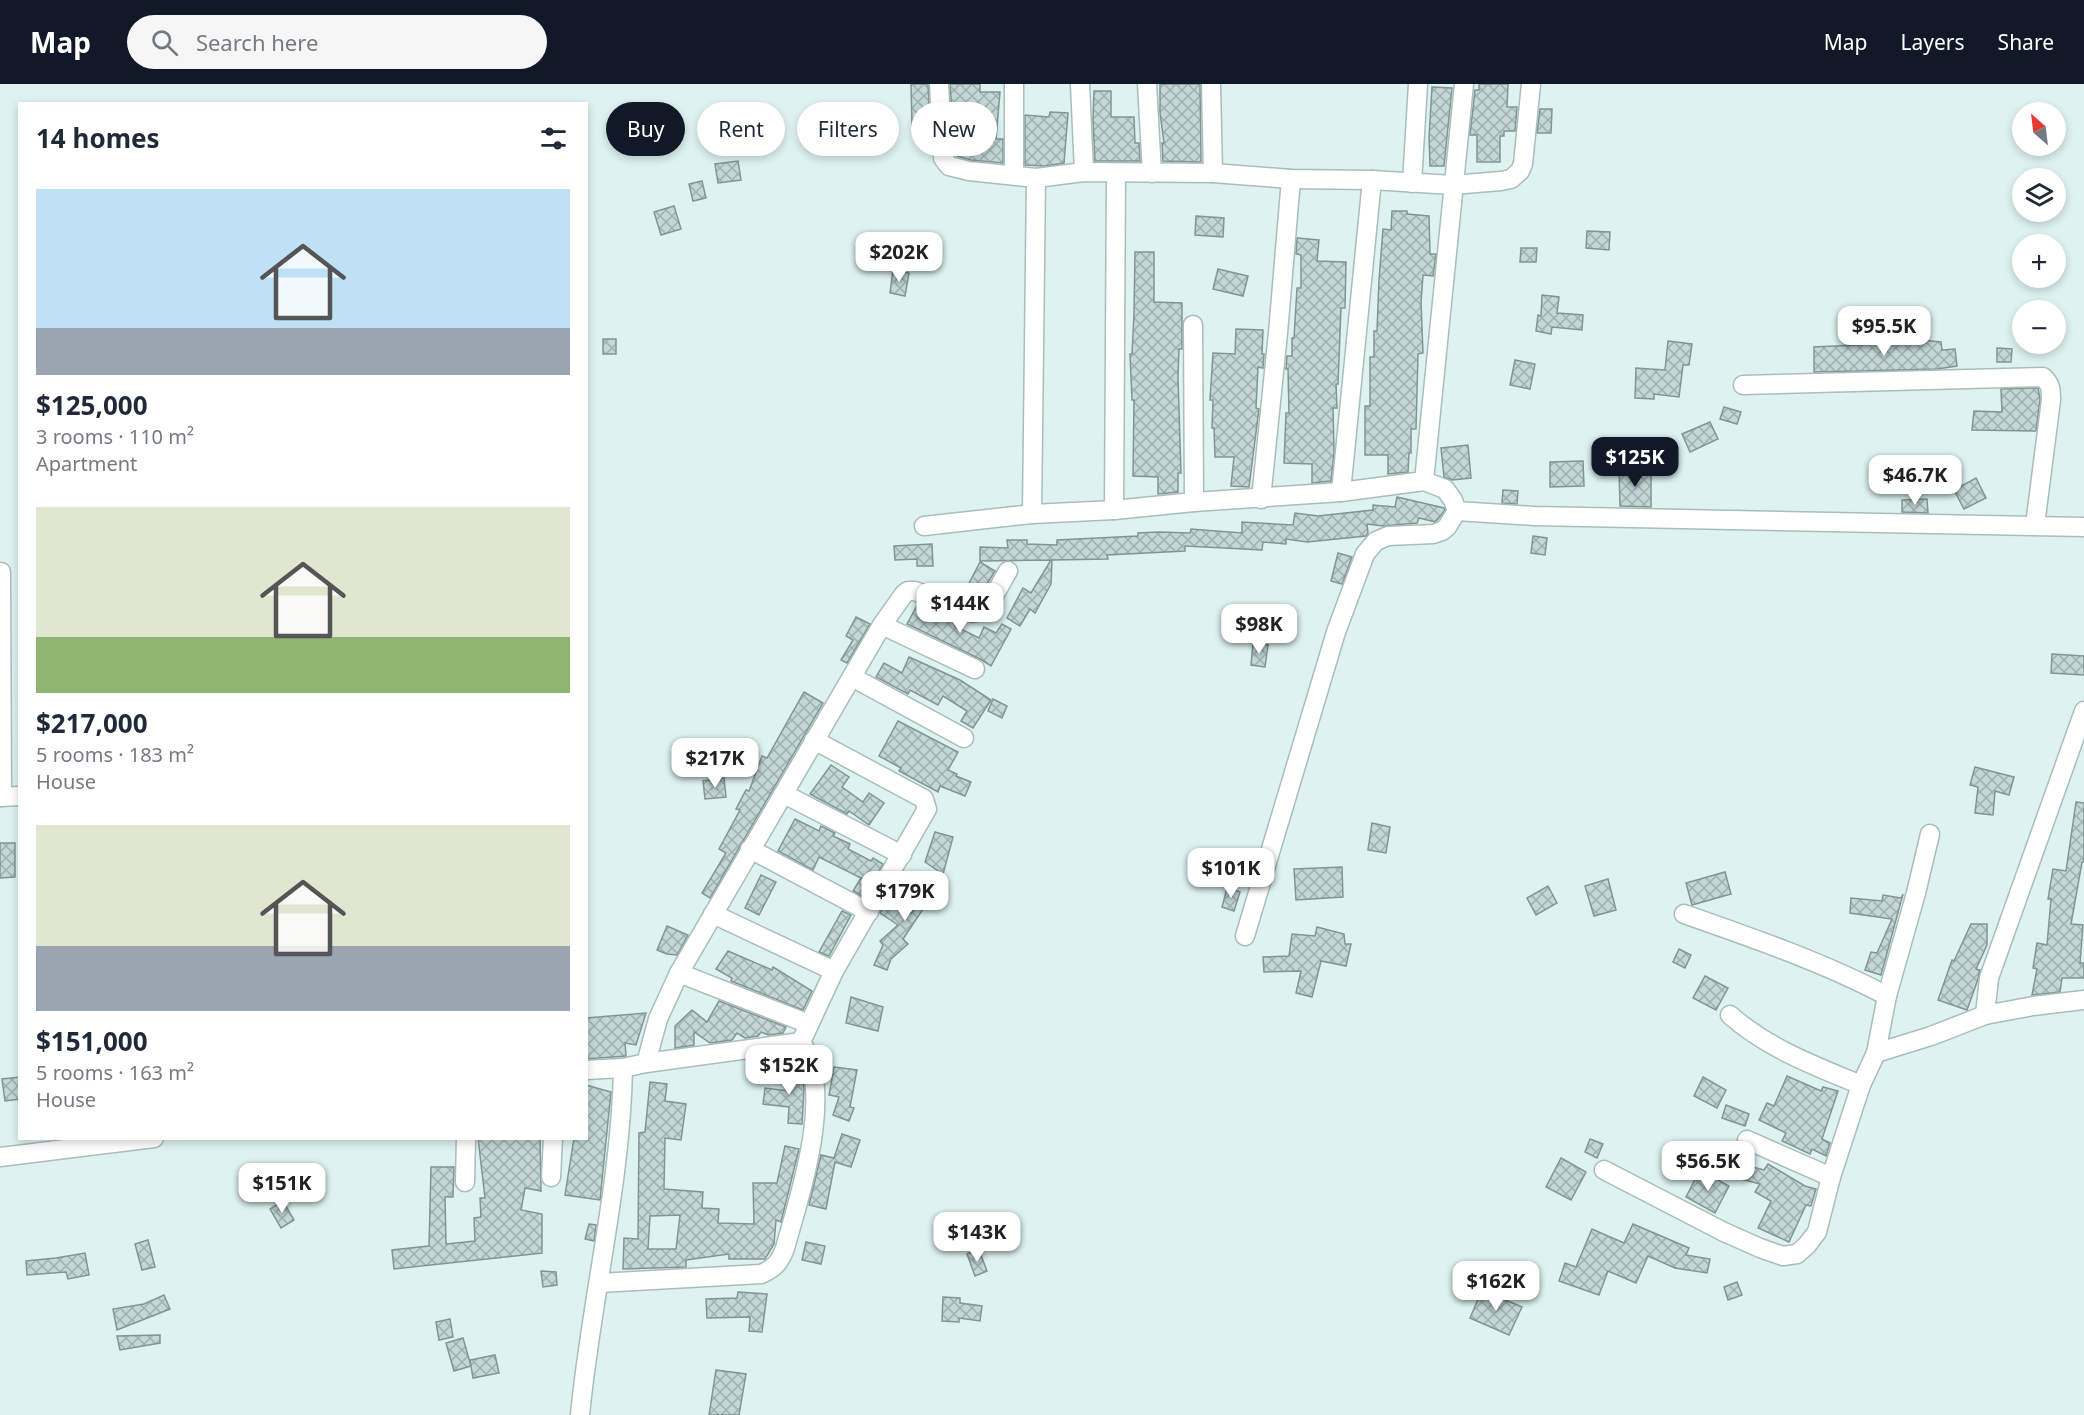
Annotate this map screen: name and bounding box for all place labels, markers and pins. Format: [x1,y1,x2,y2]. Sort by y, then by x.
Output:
pin: $202K [857,232,941,283]
pin: $95.5K [1835,306,1933,357]
pin: $125K [1593,437,1677,488]
pin: $46.7K [1866,455,1964,506]
pin: $144K [918,583,1002,634]
pin: $98K [1223,604,1295,655]
pin: $217K [673,738,757,789]
pin: $101K [1189,848,1273,899]
pin: $179K [863,871,947,922]
pin: $152K [747,1045,831,1096]
pin: $56.5K [1659,1141,1757,1192]
pin: $151K [240,1163,324,1214]
pin: $143K [935,1212,1019,1263]
pin: $162K [1454,1261,1538,1312]

